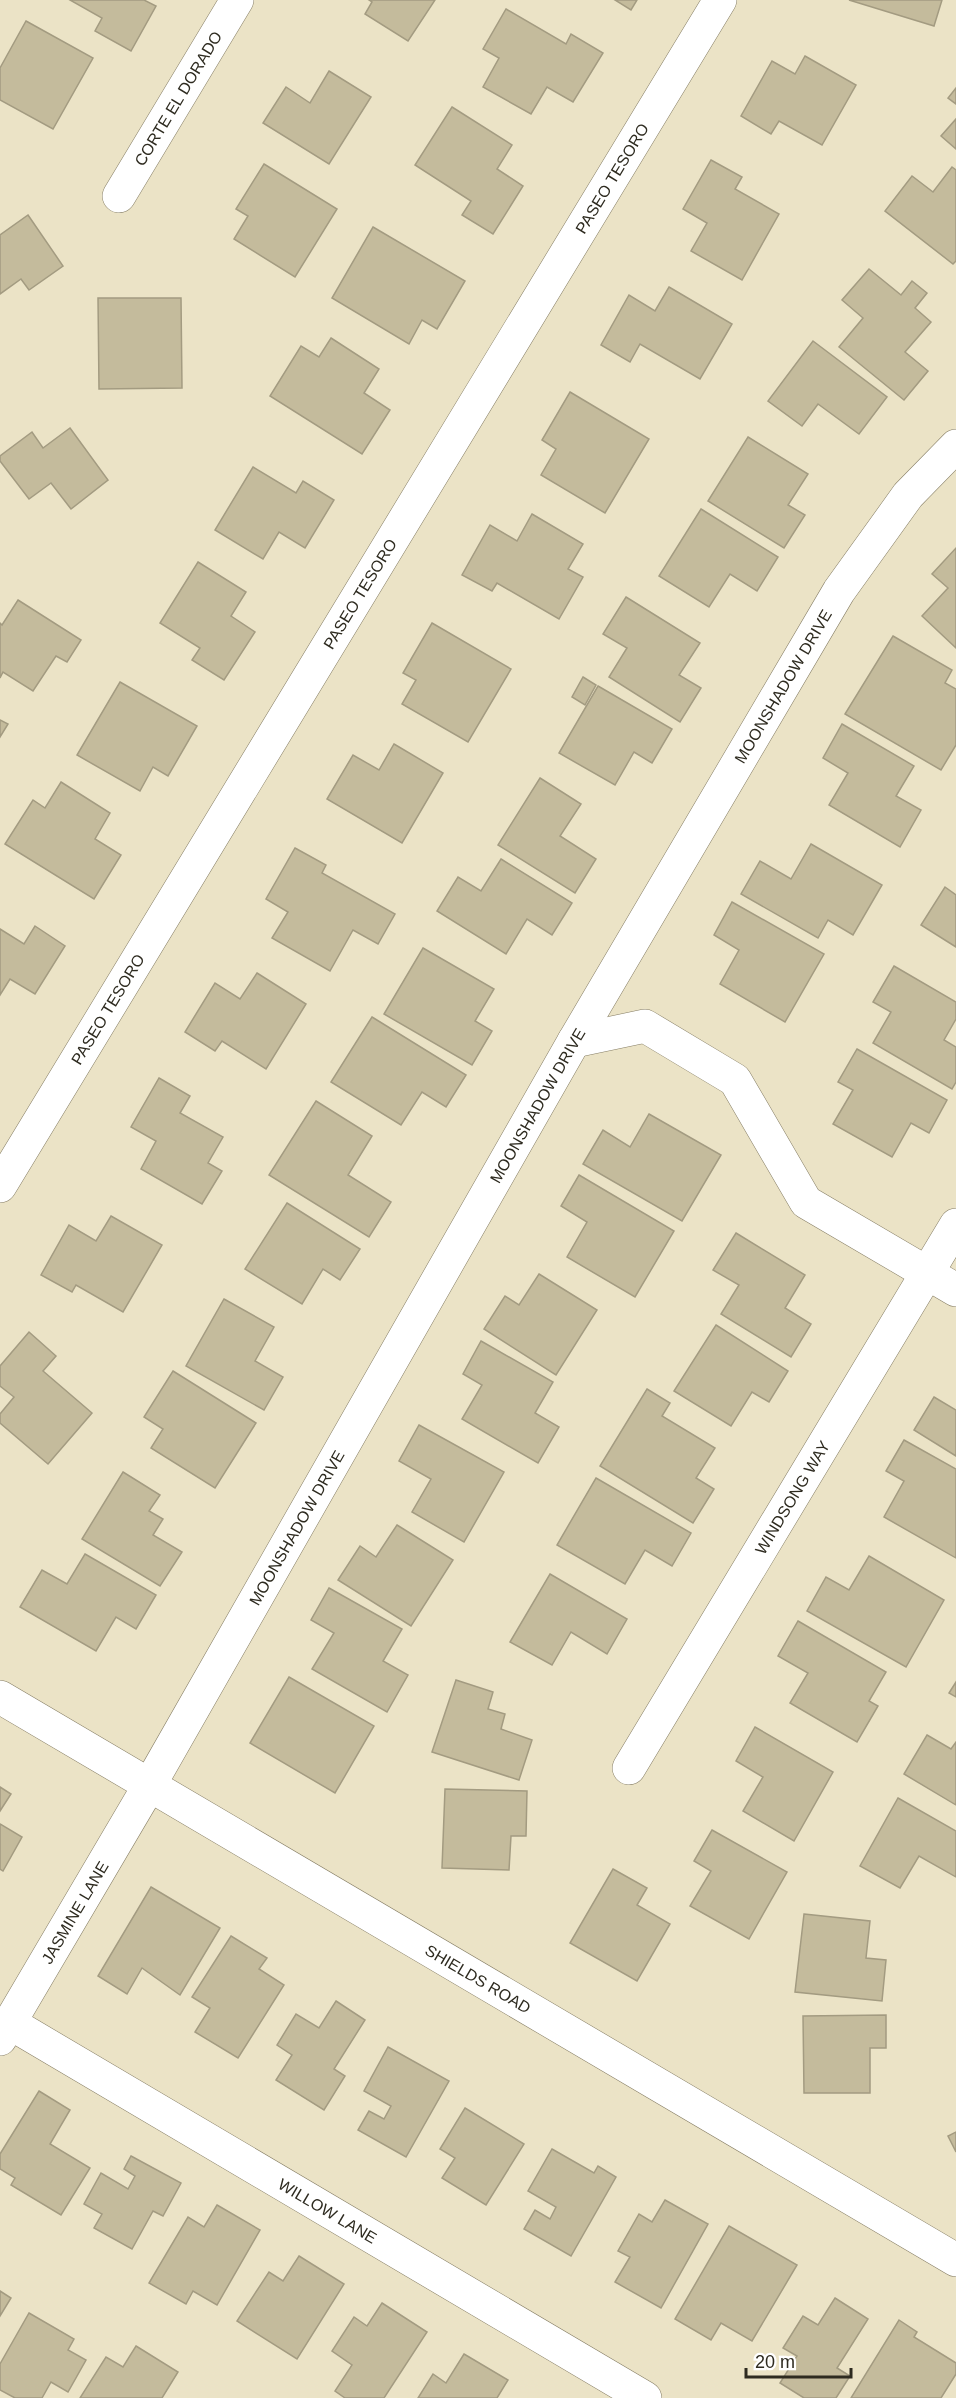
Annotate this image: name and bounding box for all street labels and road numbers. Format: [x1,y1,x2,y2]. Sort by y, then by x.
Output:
street label: CORTE EL DORADO [131,28,225,169]
street label: PASEO TESORO [572,120,652,237]
street label: PASEO TESORO [320,536,400,652]
street label: MOONSHADOW DRIVE [732,607,835,766]
street label: PASEO TESORO [68,951,148,1067]
street label: MOONSHADOW DRIVE [487,1025,588,1186]
street label: WINDSONG WAY [752,1438,833,1557]
street label: MOONSHADOW DRIVE [246,1448,348,1608]
street label: JASMINE LANE [38,1858,112,1967]
street label: SHIELDS ROAD [422,1941,534,2017]
street label: WILLOW LANE [275,2175,380,2247]

